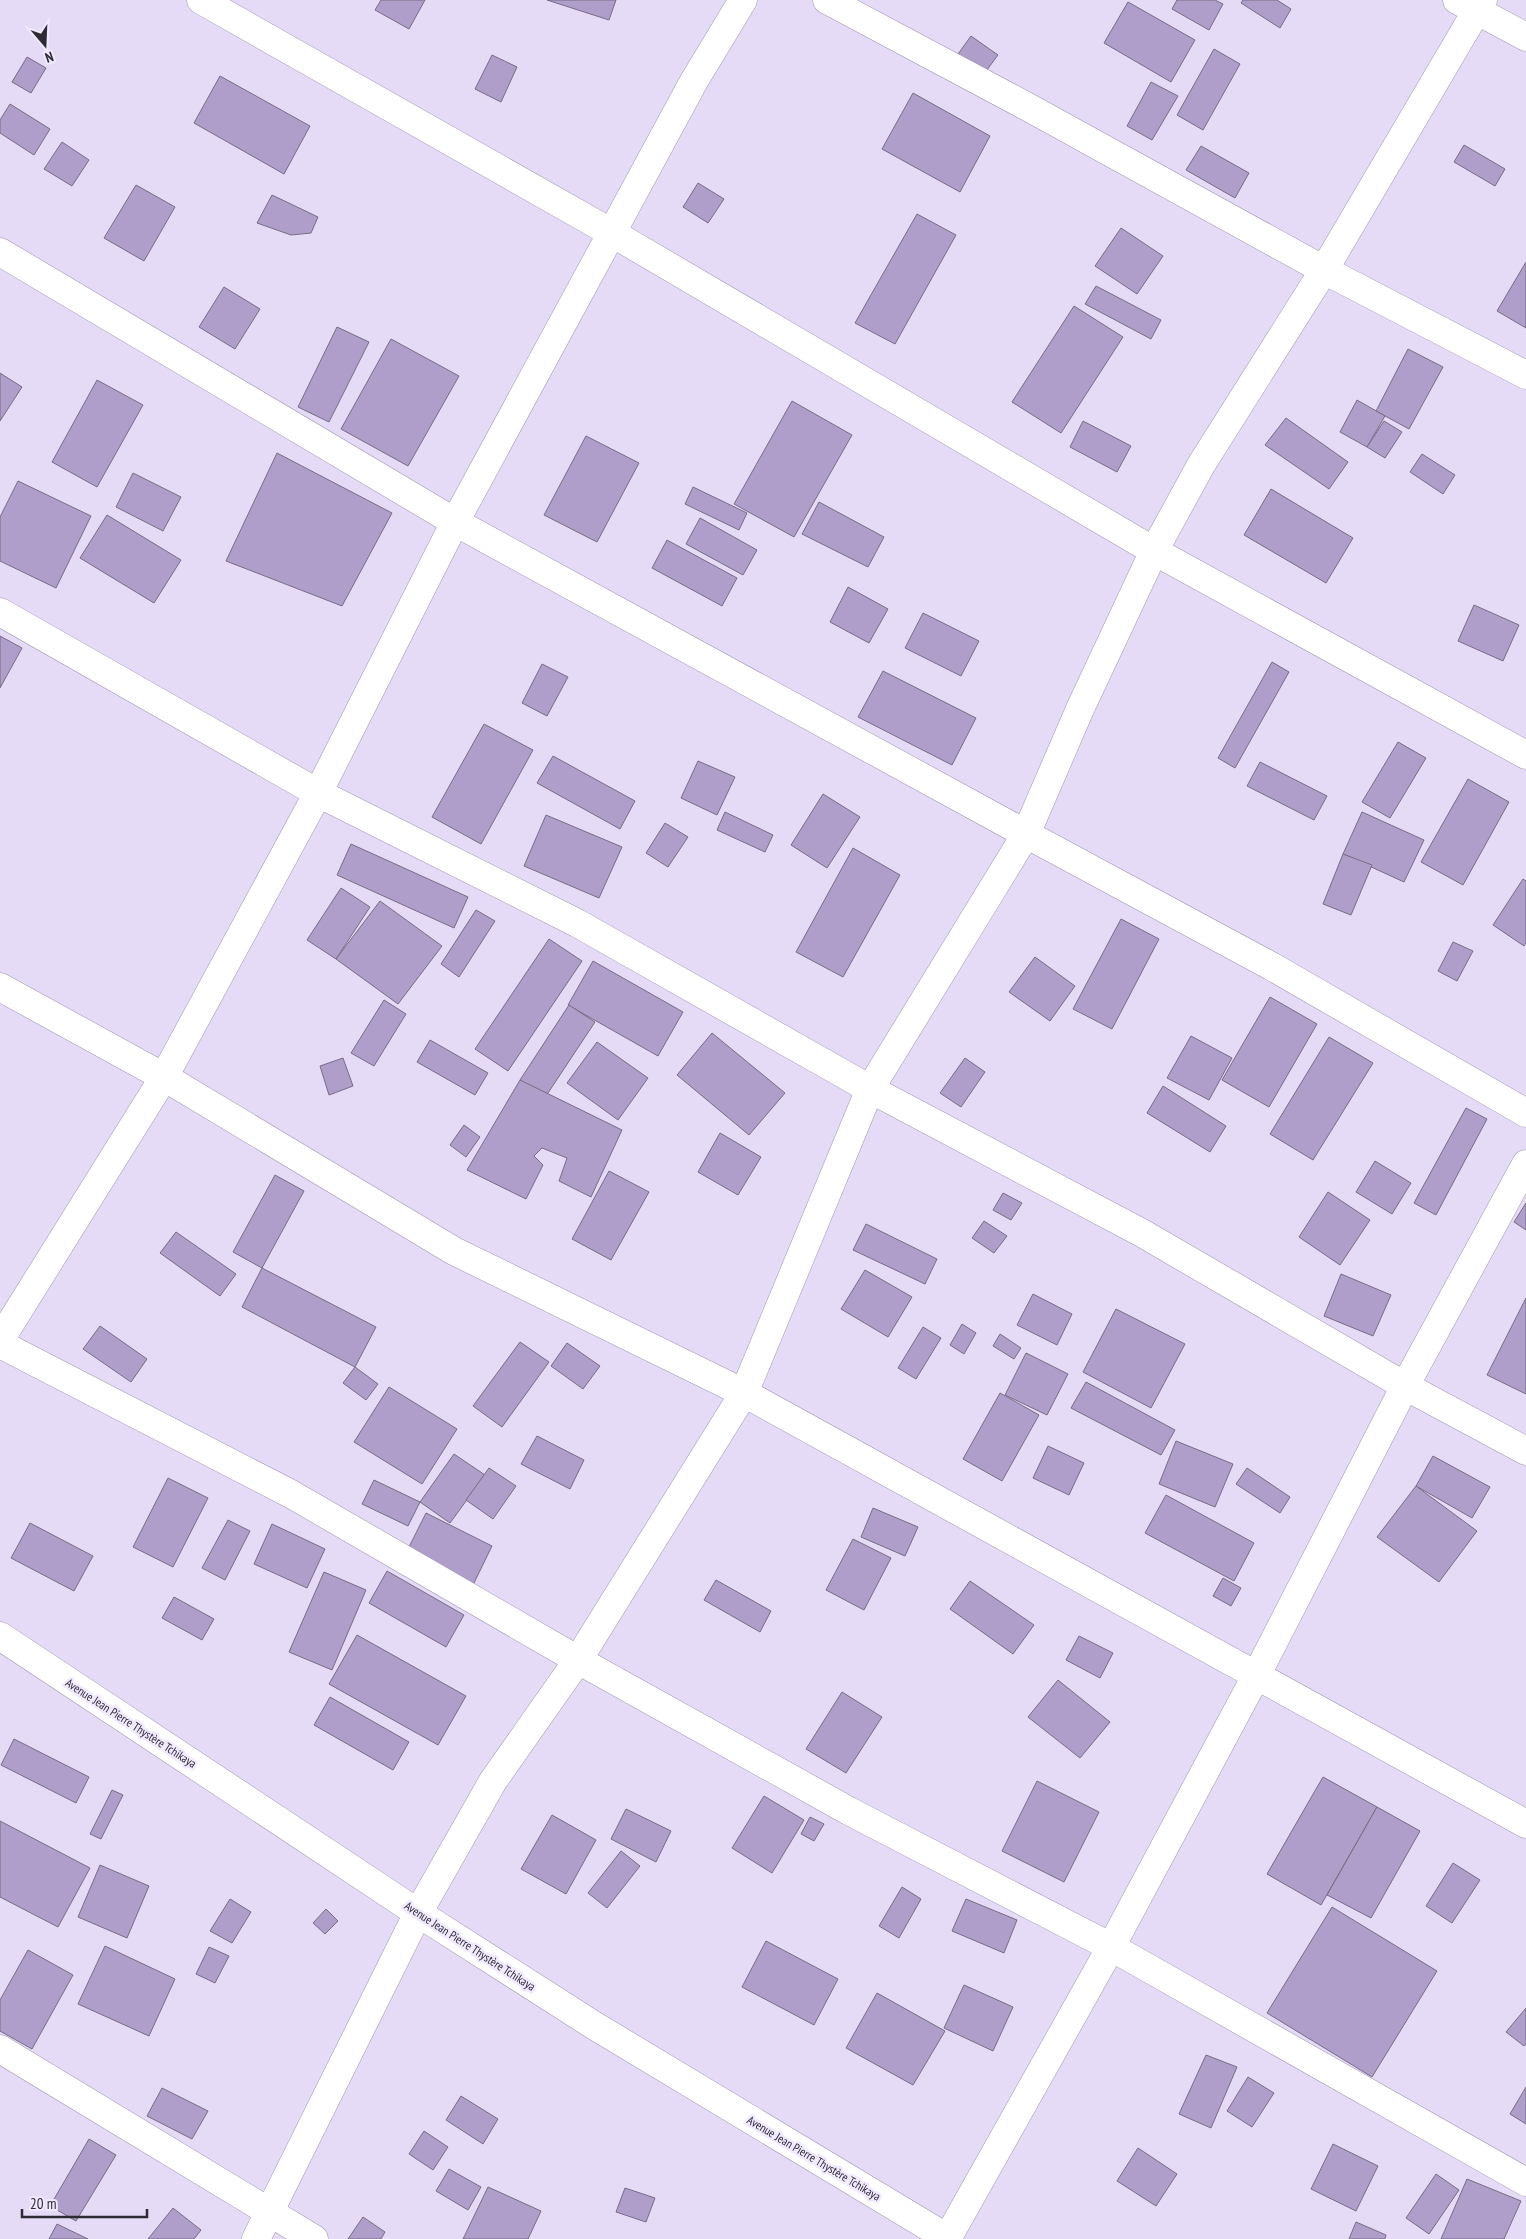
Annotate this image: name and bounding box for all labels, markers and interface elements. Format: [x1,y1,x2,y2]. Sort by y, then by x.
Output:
north arrow [20,20,70,70]
text: N [43,48,56,67]
street label: Avenue Jean Pierre Thystère Tchikaya [63,1675,199,1771]
street label: Avenue Jean Pierre Thystère Tchikaya [402,1898,538,1994]
street label: Avenue Jean Pierre Thystère Tchikaya [745,2112,884,2204]
scale bar [22,2186,148,2218]
text: 20 m [30,2194,56,2213]

